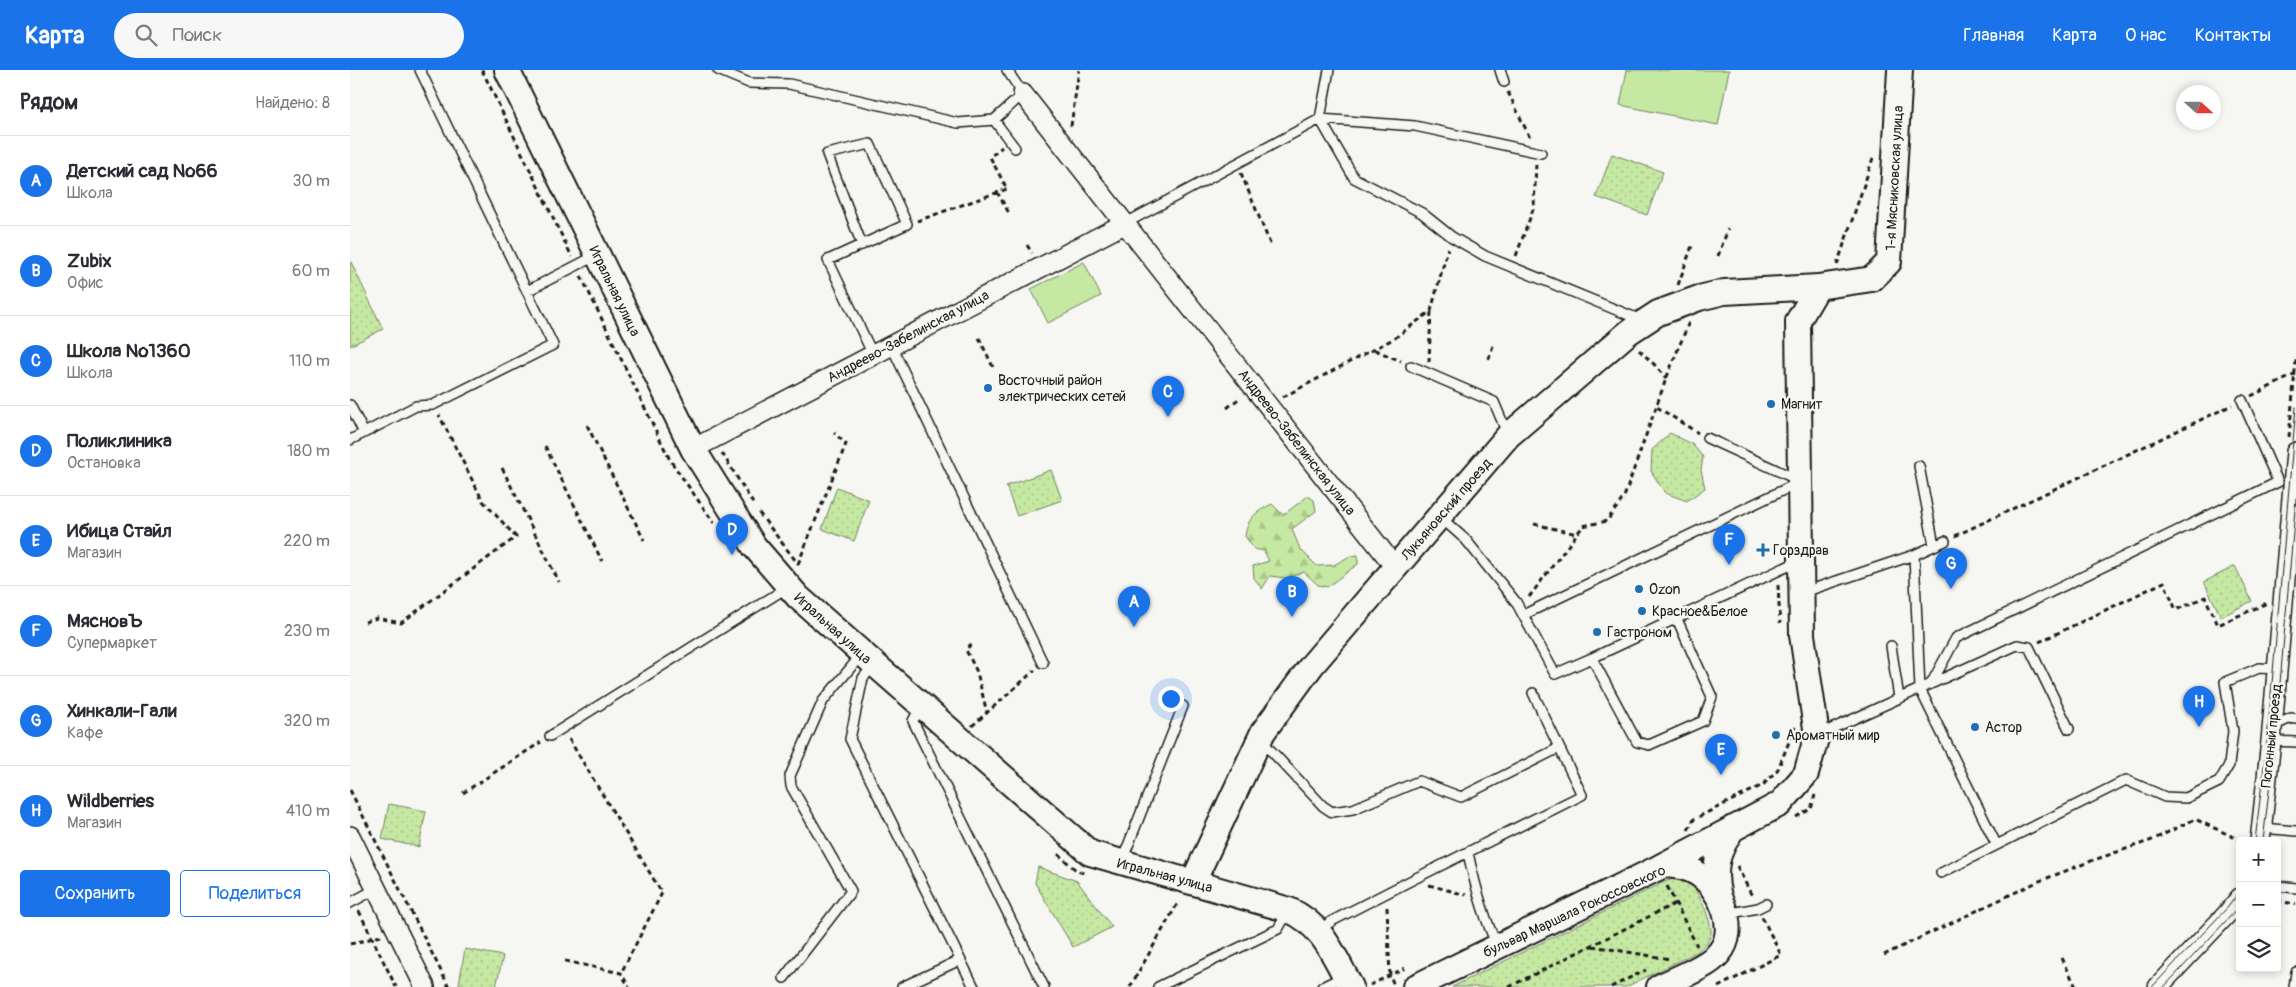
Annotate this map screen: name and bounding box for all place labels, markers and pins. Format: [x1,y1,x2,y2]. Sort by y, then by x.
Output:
place label: Восточный район электрических сетей [998,372,1126,405]
pin: C [1152,376,1184,417]
marker: Восточный район электрических сетей [982,382,994,394]
place label: Магнит [1781,396,1823,413]
marker: Магнит [1765,398,1777,410]
pin: D [716,514,748,555]
pin: F [1713,524,1745,565]
place label: Горздрав [1773,542,1829,559]
marker: Горздрав [1757,544,1769,556]
pin: G [1935,548,1967,589]
pin: B [1276,576,1308,617]
place label: Ozon [1649,581,1681,598]
marker: Ozon [1633,583,1645,595]
pin: A [1118,586,1150,627]
place label: Красное&Белое [1652,603,1748,620]
marker: Красное&Белое [1636,605,1648,617]
place label: Гастроном [1607,624,1672,641]
marker: Гастроном [1591,626,1603,638]
pin: H [2183,686,2215,727]
place label: Астор [1985,719,2022,736]
marker: Астор [1969,721,1981,733]
place label: Ароматный мир [1786,727,1880,744]
marker: Ароматный мир [1770,729,1782,741]
pin: E [1705,734,1737,775]

